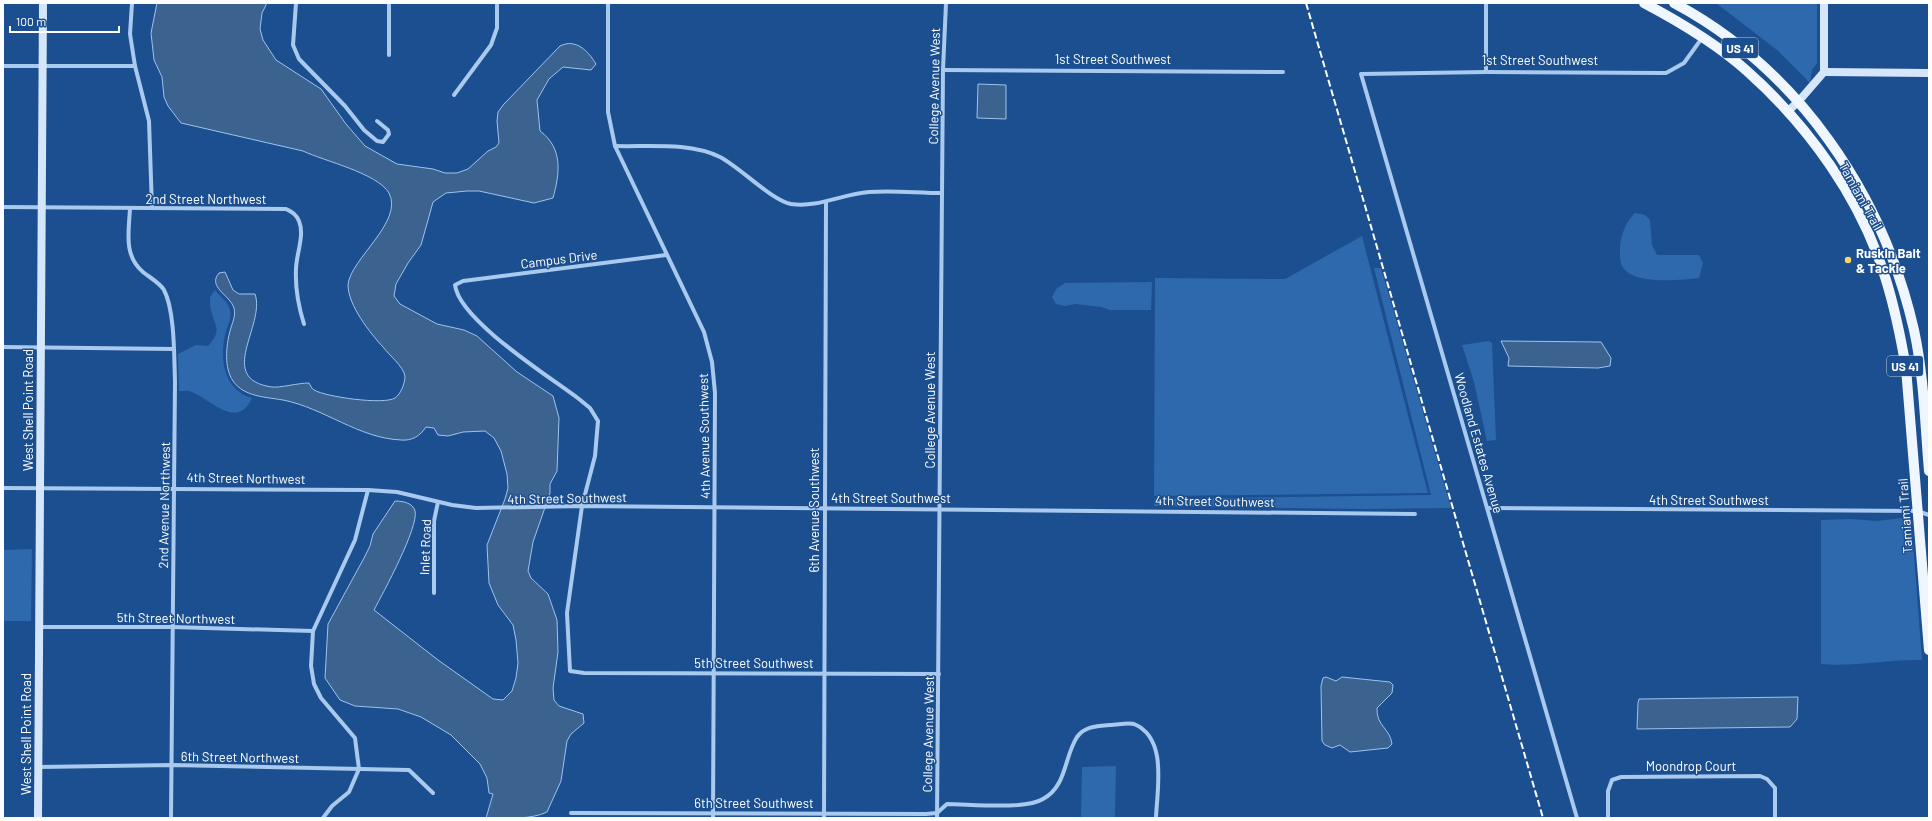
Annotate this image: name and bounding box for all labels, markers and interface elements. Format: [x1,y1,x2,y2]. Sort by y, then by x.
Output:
scale bar [10,8,119,34]
text: 100 m [16,14,46,28]
street label: College Avenue West [925,27,943,145]
road number: US 41 [1722,38,1758,58]
street label: 1st Street Southwest [1055,51,1171,67]
street label: 1st Street Southwest [1482,52,1598,68]
street label: Tamiami Trail [1836,159,1886,233]
street label: 2nd Street Northwest [145,191,267,207]
place label: Ruskin Bait & Tackle [1856,245,1921,276]
street label: Campus Drive [520,246,598,272]
marker: Ruskin Bait & Tackle [1843,255,1853,265]
street label: West Shell Point Road [20,349,36,471]
street label: College Avenue West [922,352,938,468]
road number: US 41 [1887,356,1923,376]
street label: Woodland Estates Avenue [1451,371,1507,515]
street label: 4th Avenue Southwest [695,373,713,499]
street label: 2nd Avenue Northwest [155,441,173,569]
street label: 6th Avenue Southwest [806,447,822,573]
street label: 4th Street Northwest [186,469,306,487]
street label: Tamiami Trail [1894,478,1916,554]
street label: 4th Street Southwest [507,489,627,507]
street label: 4th Street Southwest [831,490,951,506]
street label: 4th Street Southwest [1155,492,1275,510]
street label: 4th Street Southwest [1649,492,1769,508]
street label: Inlet Road [416,519,434,575]
street label: 5th Street Northwest [117,609,235,627]
street label: 5th Street Southwest [694,655,814,671]
street label: West Shell Point Road [18,673,34,795]
street label: College Avenue West [919,675,937,793]
street label: 6th Street Northwest [181,748,299,766]
street label: Moondrop Court [1646,758,1736,774]
street label: 6th Street Southwest [694,795,814,811]

